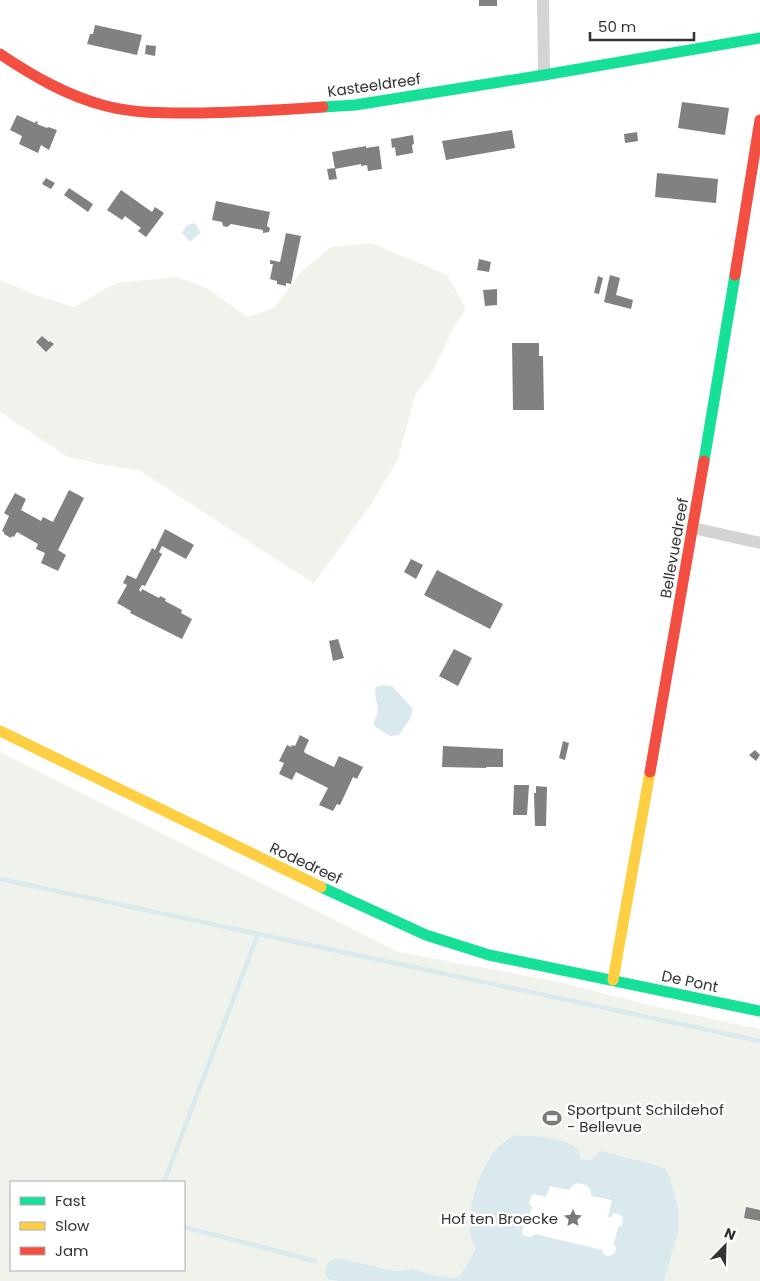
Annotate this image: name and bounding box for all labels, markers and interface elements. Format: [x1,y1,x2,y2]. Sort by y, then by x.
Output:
scale bar [590,10,694,42]
text: 50 m [598,16,636,37]
street label: Kasteeldreef [326,68,422,102]
street label: Bellevuedreef [655,496,693,600]
street label: Rodedreef [266,837,346,889]
street label: De Pont [660,965,720,997]
place label: Sportpunt Schildehof - Bellevue [567,1099,724,1137]
sports icon: Sportpunt Schildehof - Bellevue [541,1107,563,1129]
legend [10,1181,185,1271]
text: Fast [55,1190,86,1211]
place icon: Hof ten Broecke [562,1207,584,1229]
place label: Hof ten Broecke [441,1208,558,1229]
text: Slow [55,1215,90,1236]
north arrow [700,1221,750,1271]
text: N [721,1223,739,1245]
text: Jam [55,1240,89,1261]

